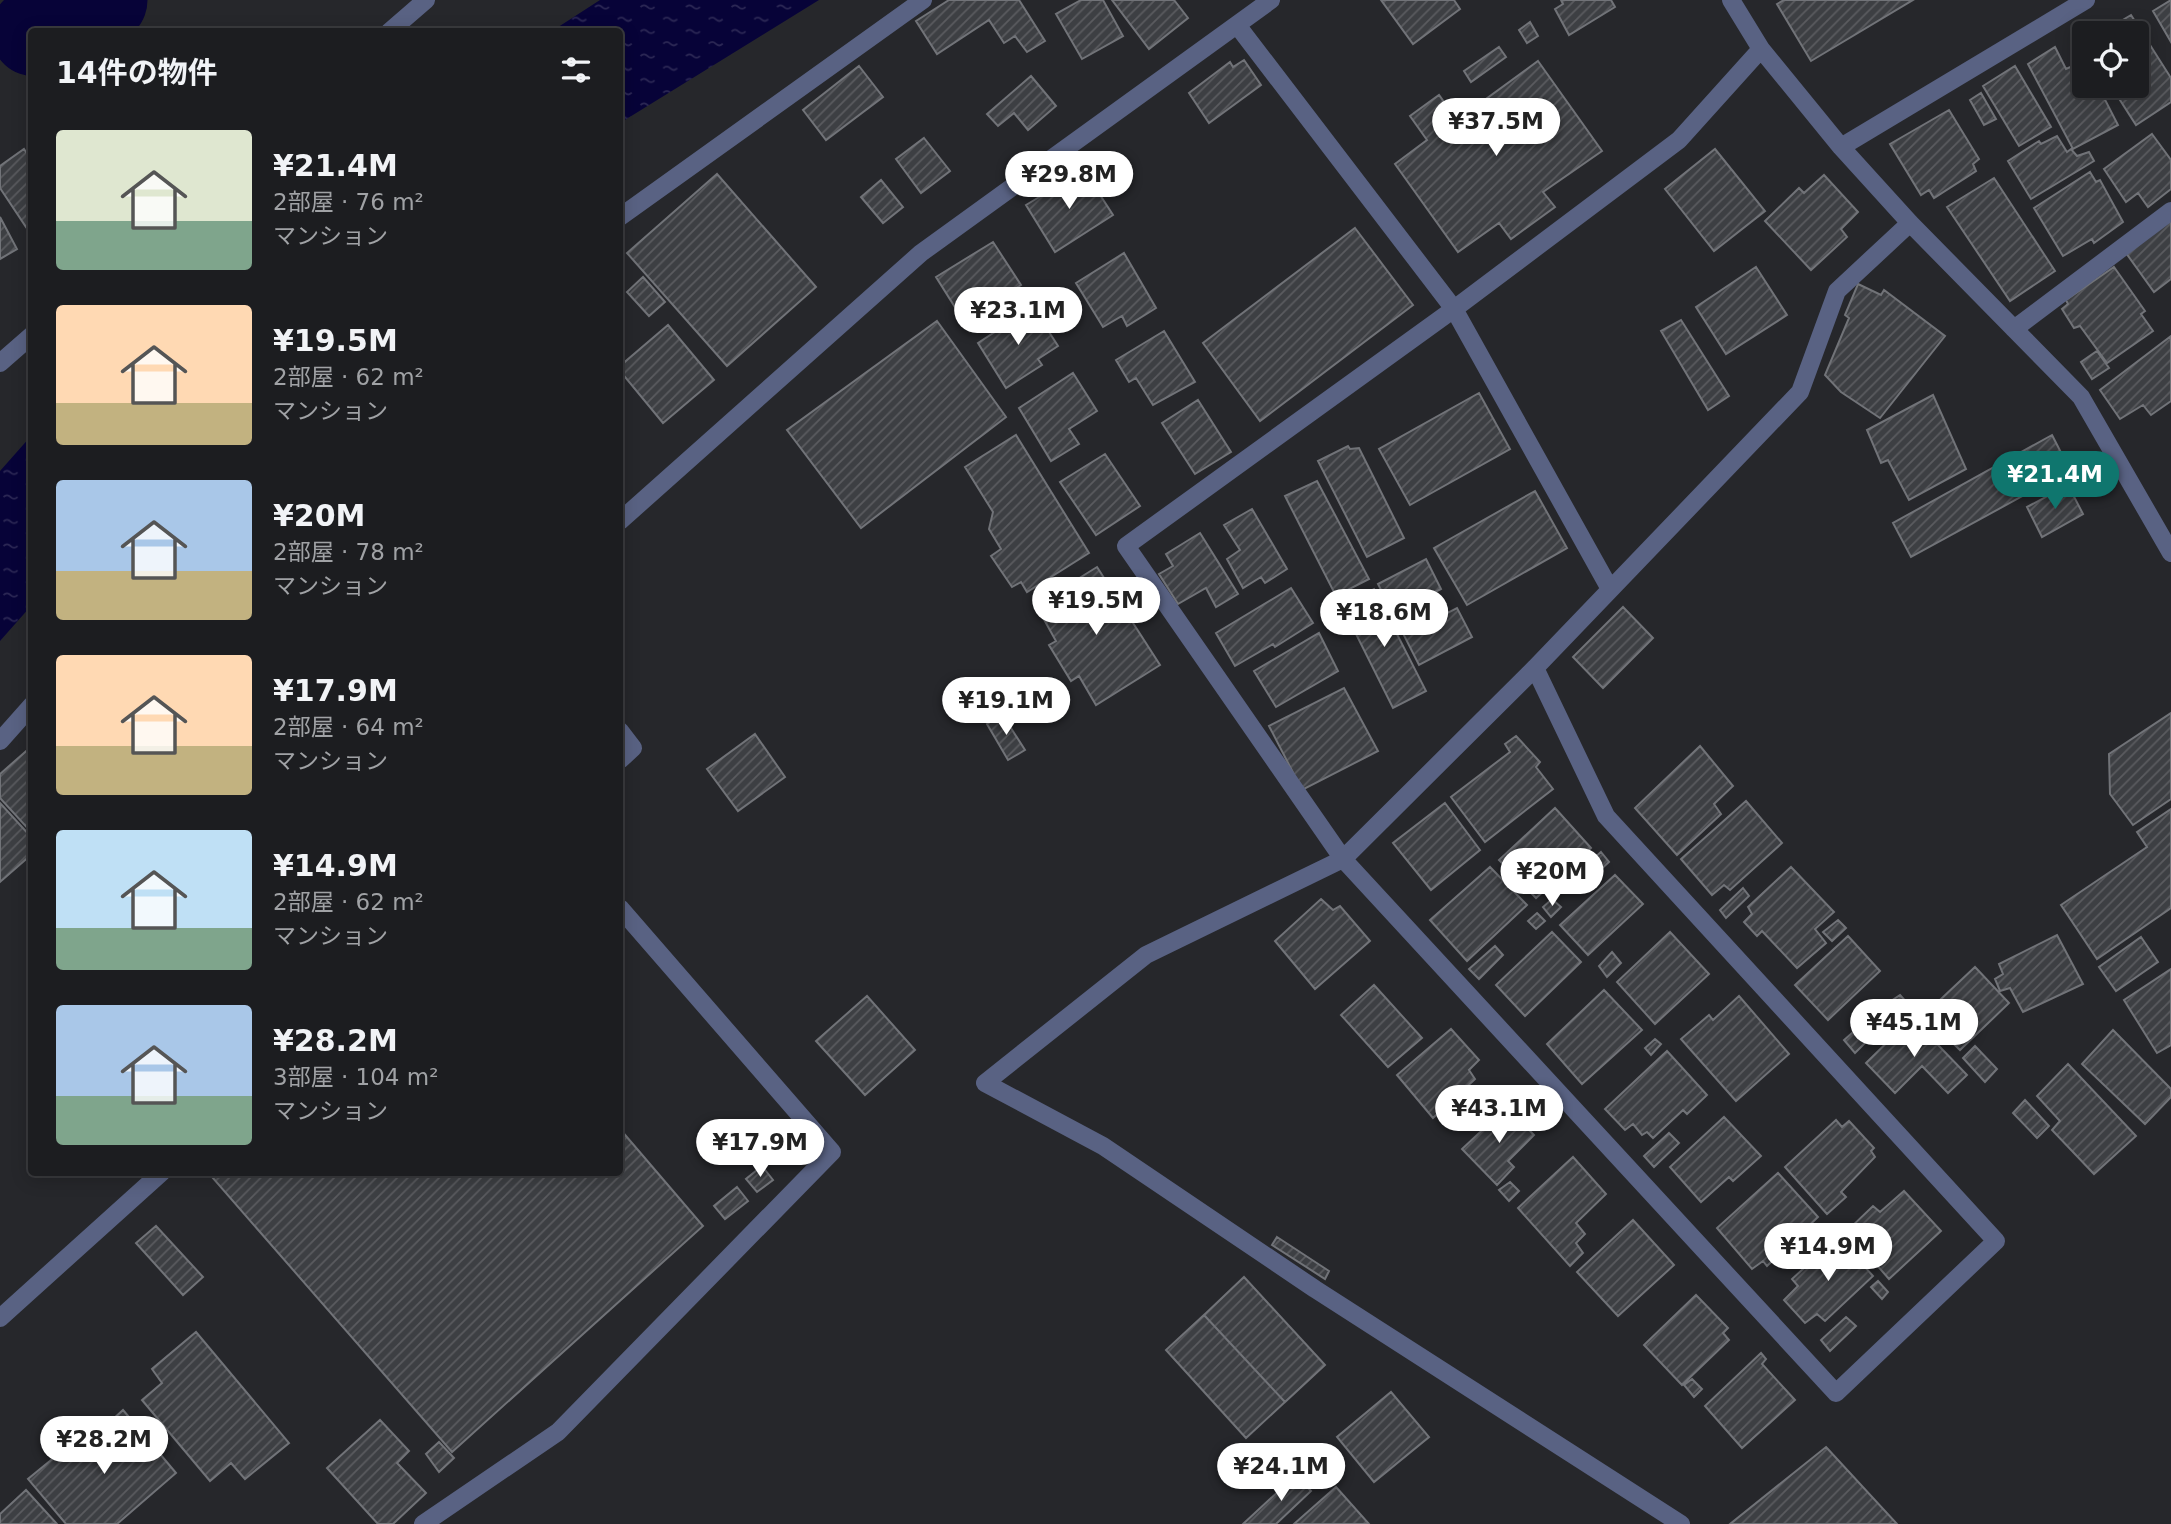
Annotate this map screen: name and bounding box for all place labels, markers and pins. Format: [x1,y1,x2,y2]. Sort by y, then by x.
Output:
pin: ¥37.5M [1439,99,1553,158]
pin: ¥29.8M [1012,152,1126,211]
pin: ¥23.1M [961,288,1075,347]
pin: ¥21.4M [1998,452,2112,511]
pin: ¥19.5M [1039,578,1153,637]
pin: ¥18.6M [1327,590,1441,649]
pin: ¥19.1M [949,678,1063,737]
pin: ¥20M [1511,848,1593,908]
pin: ¥45.1M [1857,1000,1971,1059]
pin: ¥43.1M [1442,1086,1556,1145]
pin: ¥17.9M [703,1120,817,1179]
pin: ¥14.9M [1771,1224,1885,1283]
pin: ¥28.2M [47,1416,161,1476]
pin: ¥24.1M [1224,1444,1338,1503]

